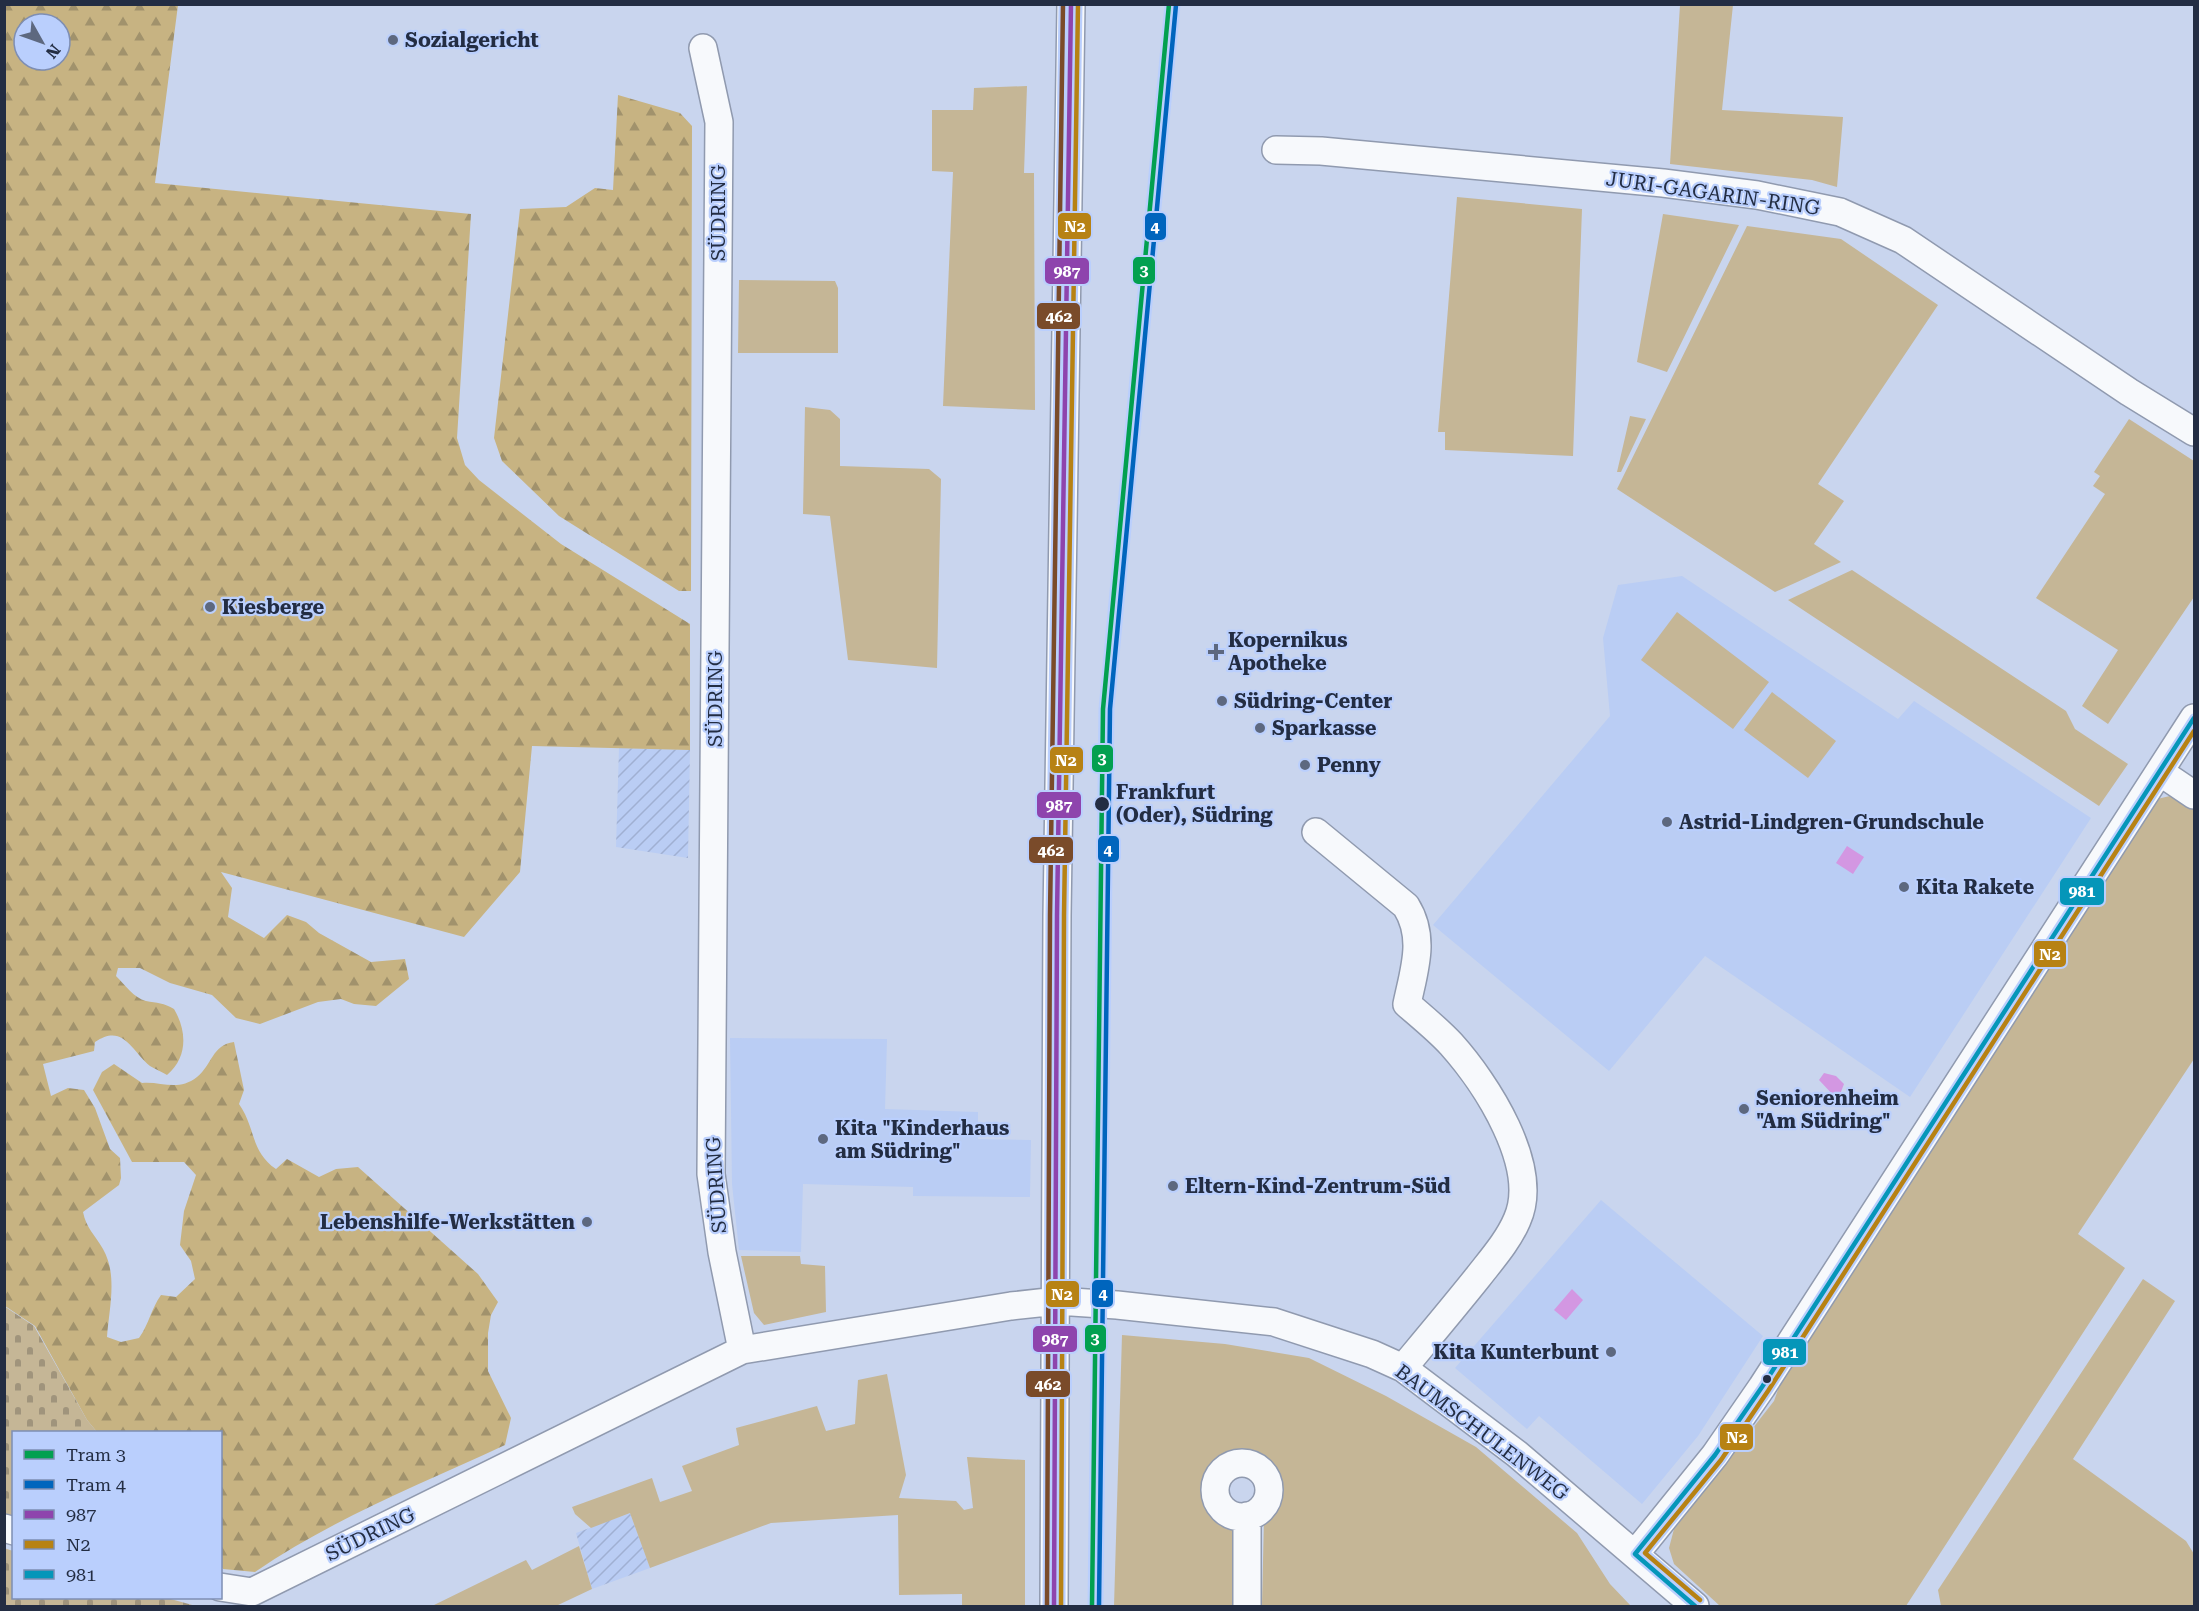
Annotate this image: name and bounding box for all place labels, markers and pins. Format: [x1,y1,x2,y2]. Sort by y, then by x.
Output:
place label: Sozialgericht [405,28,539,52]
marker: Sozialgericht [386,33,400,47]
place label: Kiesberge [222,595,324,619]
marker: Kiesberge [203,600,217,614]
place label: Kopernikus Apotheke [1228,628,1347,675]
marker: Kopernikus Apotheke [1209,645,1223,659]
place label: Südring-Center [1234,689,1392,713]
marker: Südring-Center [1215,694,1229,708]
place label: Sparkasse [1272,716,1377,740]
marker: Sparkasse [1253,721,1267,735]
place label: Penny [1317,753,1381,777]
marker: Penny [1298,758,1312,772]
place label: Frankfurt (Oder), Südring [1116,780,1273,827]
marker: Frankfurt (Oder), Südring [1093,795,1111,813]
place label: Astrid-Lindgren-Grundschule [1679,810,1984,834]
marker: Astrid-Lindgren-Grundschule [1660,815,1674,829]
place label: Kita Rakete [1916,875,2034,899]
marker: Kita Rakete [1897,880,1911,894]
place label: Seniorenheim "Am Südring" [1756,1086,1899,1133]
marker: Seniorenheim "Am Südring" [1737,1102,1751,1116]
place label: Kita "Kinderhaus am Südring" [835,1116,1009,1163]
marker: Kita "Kinderhaus am Südring" [816,1132,830,1146]
place label: Eltern-Kind-Zentrum-Süd [1185,1174,1451,1198]
marker: Eltern-Kind-Zentrum-Süd [1166,1179,1180,1193]
place label: Lebenshilfe-Werkstätten [320,1210,576,1234]
marker: Lebenshilfe-Werkstätten [580,1215,594,1229]
place label: Kita Kunterbunt [1433,1340,1599,1364]
marker: Kita Kunterbunt [1604,1345,1618,1359]
unlabelled marker [1761,1373,1773,1385]

